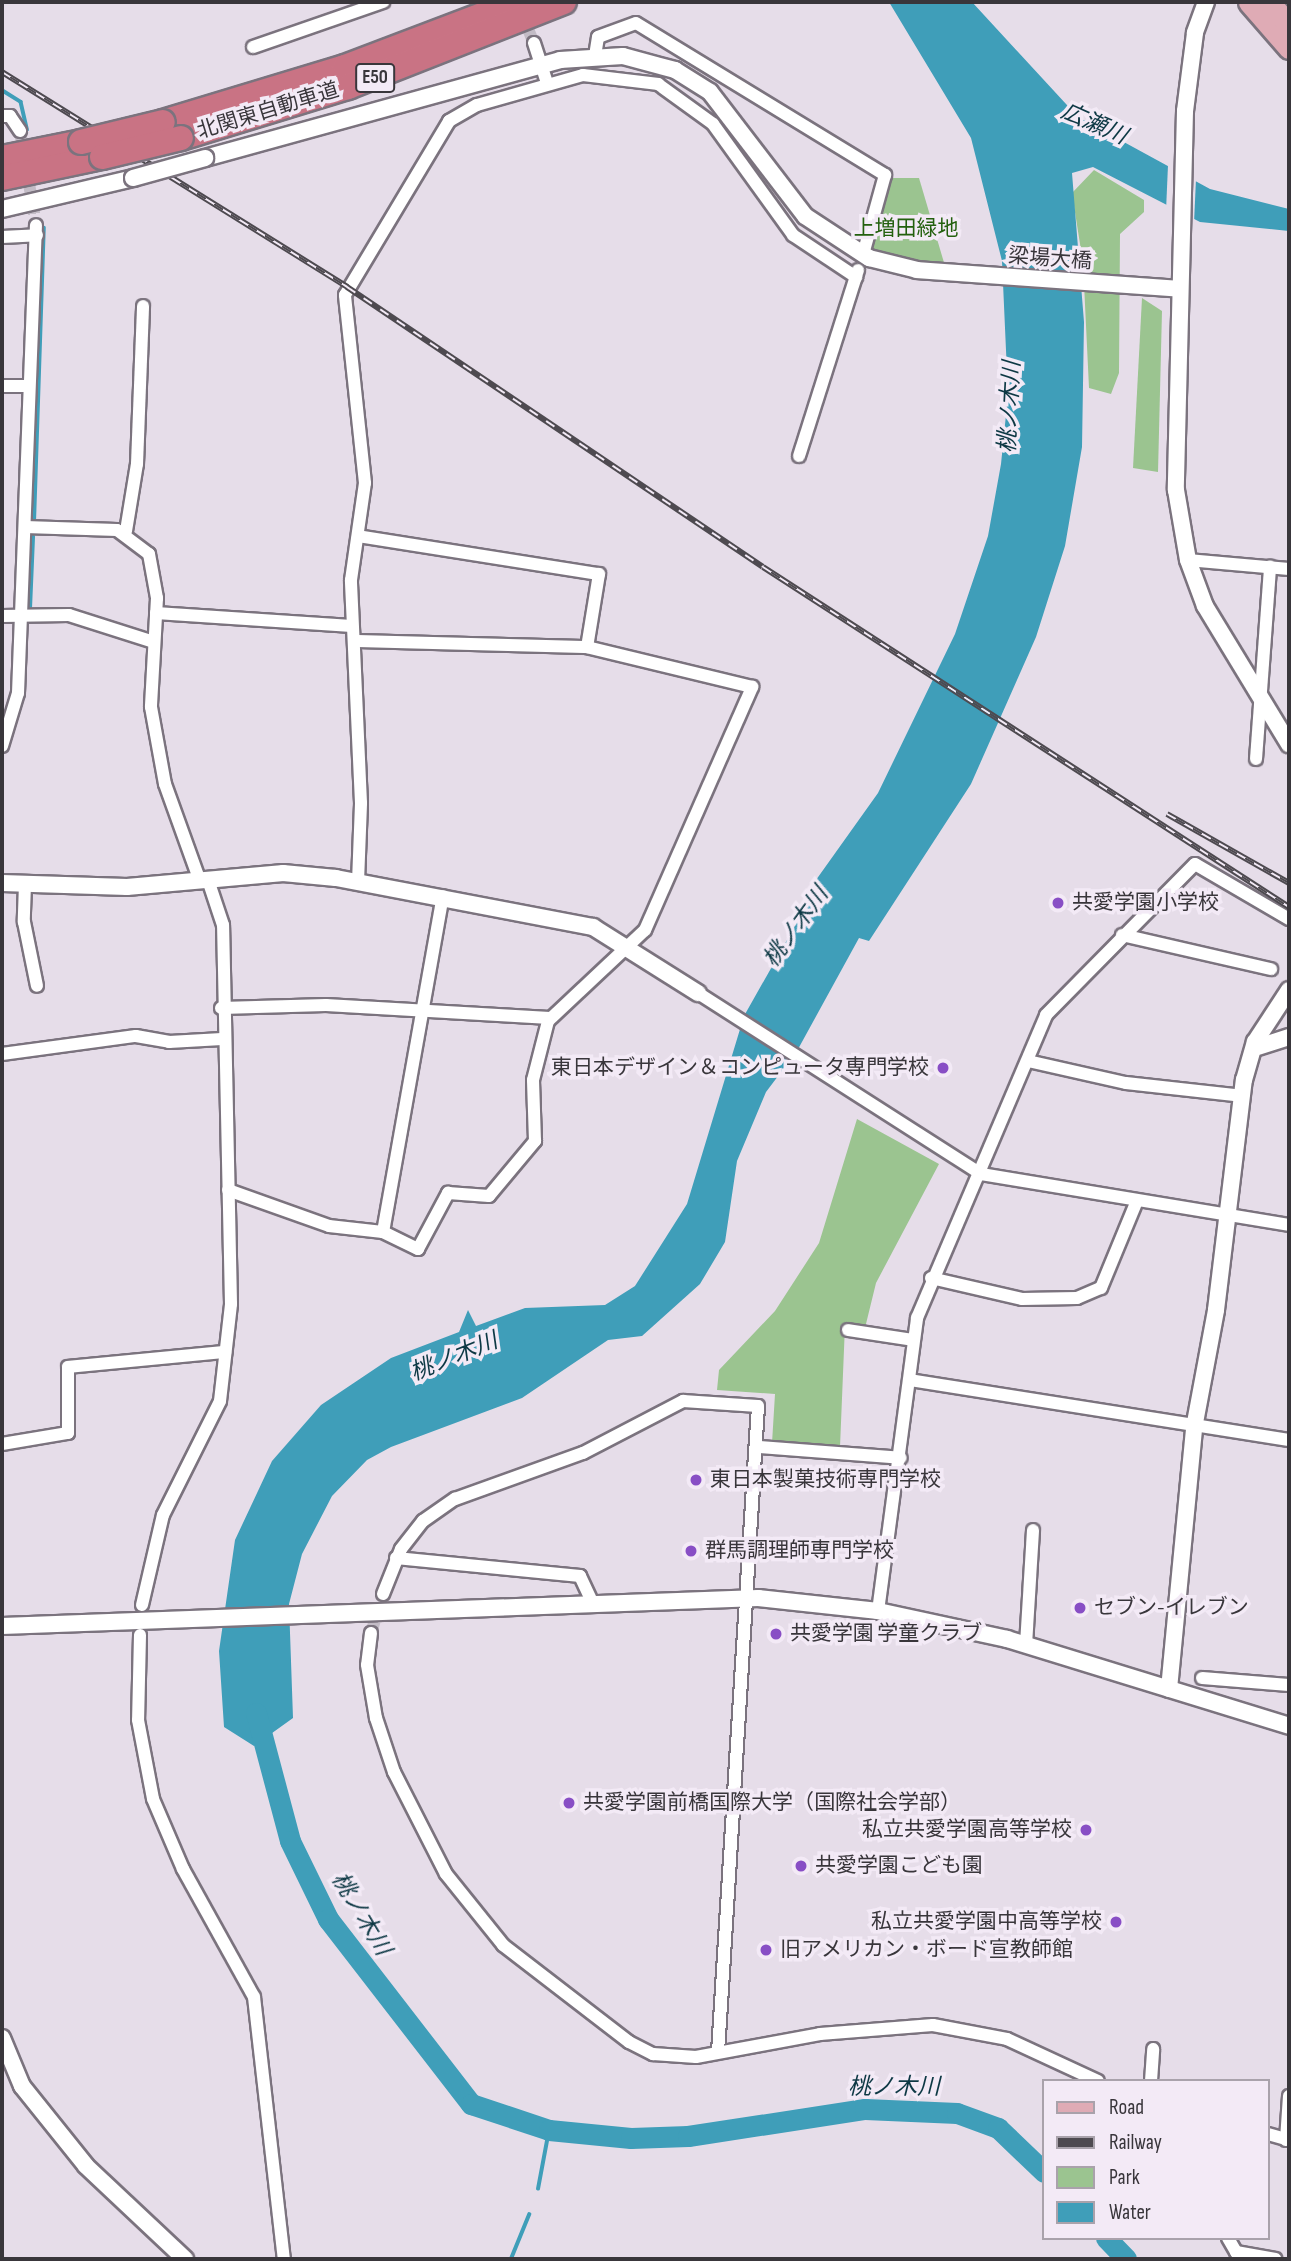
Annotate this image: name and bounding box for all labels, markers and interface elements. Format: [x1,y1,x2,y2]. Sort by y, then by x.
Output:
road number: E50 [354,62,396,94]
street label: 北関東自動車道 [194,77,342,145]
water label: 広瀬川 [1057,97,1131,151]
park label: 上増田緑地 [854,216,958,242]
street label: 梁場大橋 [1007,244,1093,274]
water label: 桃ノ木川 [994,360,1026,454]
water label: 桃ノ木川 [758,882,834,972]
place label: 共愛学園小学校 [1072,890,1219,916]
marker: 共愛学園小学校 [1050,895,1066,911]
place label: 東日本デザイン＆コンピュータ専門学校 [551,1055,929,1081]
marker: 東日本デザイン＆コンピュータ専門学校 [935,1060,951,1076]
water label: 桃ノ木川 [406,1327,502,1387]
place label: 東日本製菓技術専門学校 [710,1467,941,1493]
marker: 東日本製菓技術専門学校 [688,1472,704,1488]
place label: 群馬調理師専門学校 [705,1538,894,1564]
marker: 群馬調理師専門学校 [683,1543,699,1559]
place label: セブン-イレブン [1094,1595,1249,1621]
marker: セブン-イレブン [1072,1600,1088,1616]
place label: 共愛学園 学童クラブ [790,1621,982,1647]
marker: 共愛学園 学童クラブ [768,1626,784,1642]
place label: 共愛学園前橋国際大学（国際社会学部） [583,1790,961,1816]
marker: 共愛学園前橋国際大学（国際社会学部） [561,1795,577,1811]
place label: 私立共愛学園高等学校 [862,1817,1072,1843]
marker: 私立共愛学園高等学校 [1078,1822,1094,1838]
place label: 共愛学園こども園 [815,1853,983,1879]
marker: 共愛学園こども園 [793,1858,809,1874]
water label: 桃ノ木川 [325,1867,397,1961]
place label: 私立共愛学園中高等学校 [871,1909,1102,1935]
marker: 私立共愛学園中高等学校 [1108,1914,1124,1930]
place label: 旧アメリカン・ボード宣教師館 [780,1937,1074,1963]
marker: 旧アメリカン・ボード宣教師館 [758,1942,774,1958]
water label: 桃ノ木川 [848,2073,940,2101]
legend [1042,2079,1270,2240]
text: Road [1109,2095,1144,2120]
text: Railway [1109,2130,1162,2155]
text: Park [1109,2165,1140,2190]
text: Water [1109,2200,1151,2225]

